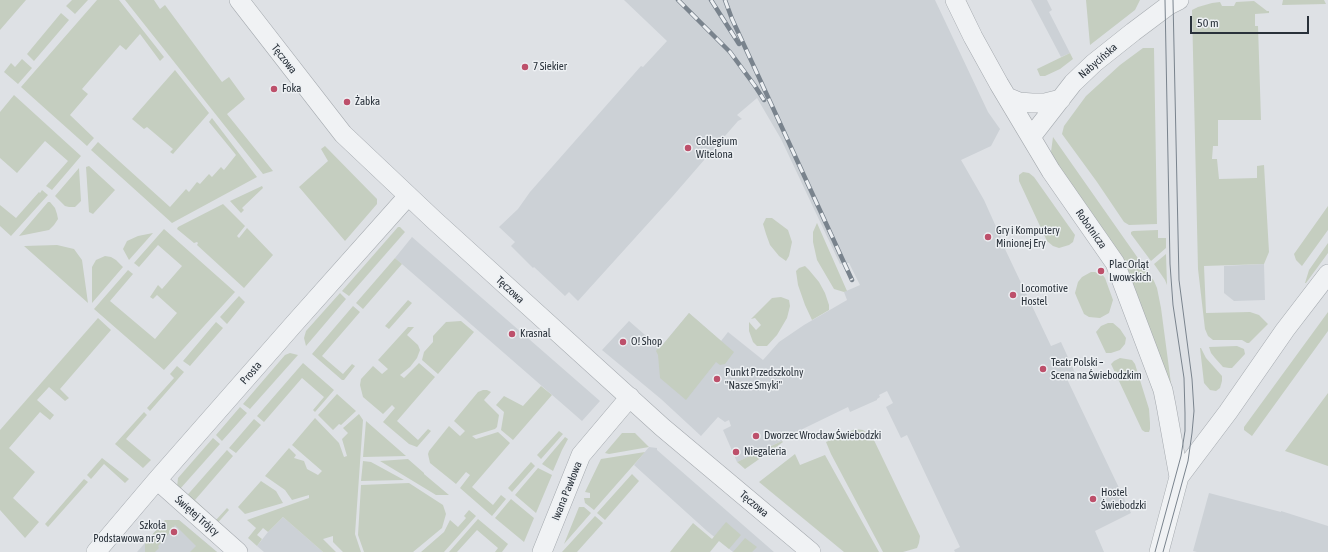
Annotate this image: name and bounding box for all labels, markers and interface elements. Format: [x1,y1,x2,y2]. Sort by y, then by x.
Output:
scale bar [1192,8,1311,34]
text: 50 m [1197,16,1219,30]
street label: Nabycińska [1076,41,1120,81]
street label: Tęczowa [268,42,300,76]
place label: 7 Siekier [533,60,567,74]
marker: 7 Siekier [520,62,530,72]
place label: Foka [282,82,301,96]
marker: Foka [269,84,279,94]
place label: Żabka [355,95,380,109]
marker: Żabka [342,97,352,107]
place label: Collegium Witelona [696,135,737,161]
marker: Collegium Witelona [683,143,693,153]
street label: Robotnicza [1073,207,1109,251]
place label: Gry i Komputery Minionej Ery [996,224,1060,250]
marker: Gry i Komputery Minionej Ery [983,232,993,242]
place label: Plac Orląt Lwowskich [1109,258,1151,284]
marker: Plac Orląt Lwowskich [1096,266,1106,276]
street label: Tęczowa [493,274,527,306]
place label: Locomotive Hostel [1021,282,1068,308]
marker: Locomotive Hostel [1008,290,1018,300]
place label: Krasnal [520,327,551,341]
marker: Krasnal [507,329,517,339]
place label: O! Shop [631,335,662,349]
marker: O! Shop [618,337,628,347]
place label: Teatr Polski – Scena na Świebodzkim [1051,356,1142,382]
street label: Prosta [237,359,265,387]
marker: Teatr Polski – Scena na Świebodzkim [1038,364,1048,374]
place label: Punkt Przedszkolny "Nasze Smyki" [725,366,804,392]
marker: Punkt Przedszkolny "Nasze Smyki" [712,374,722,384]
place label: Dworzec Wrocław Świebodzki [764,429,881,443]
marker: Dworzec Wrocław Świebodzki [751,431,761,441]
place label: Niegaleria [744,445,786,459]
marker: Niegaleria [731,447,741,457]
street label: Iwana Pawłowa [549,459,585,523]
place label: Hostel Świebodzki [1101,486,1146,512]
street label: Tęczowa [737,488,771,520]
street label: Świętej Trójcy [172,493,222,539]
marker: Hostel Świebodzki [1088,494,1098,504]
place label: Szkoła Podstawowa nr 97 [93,519,166,545]
marker: Szkoła Podstawowa nr 97 [169,527,179,537]

